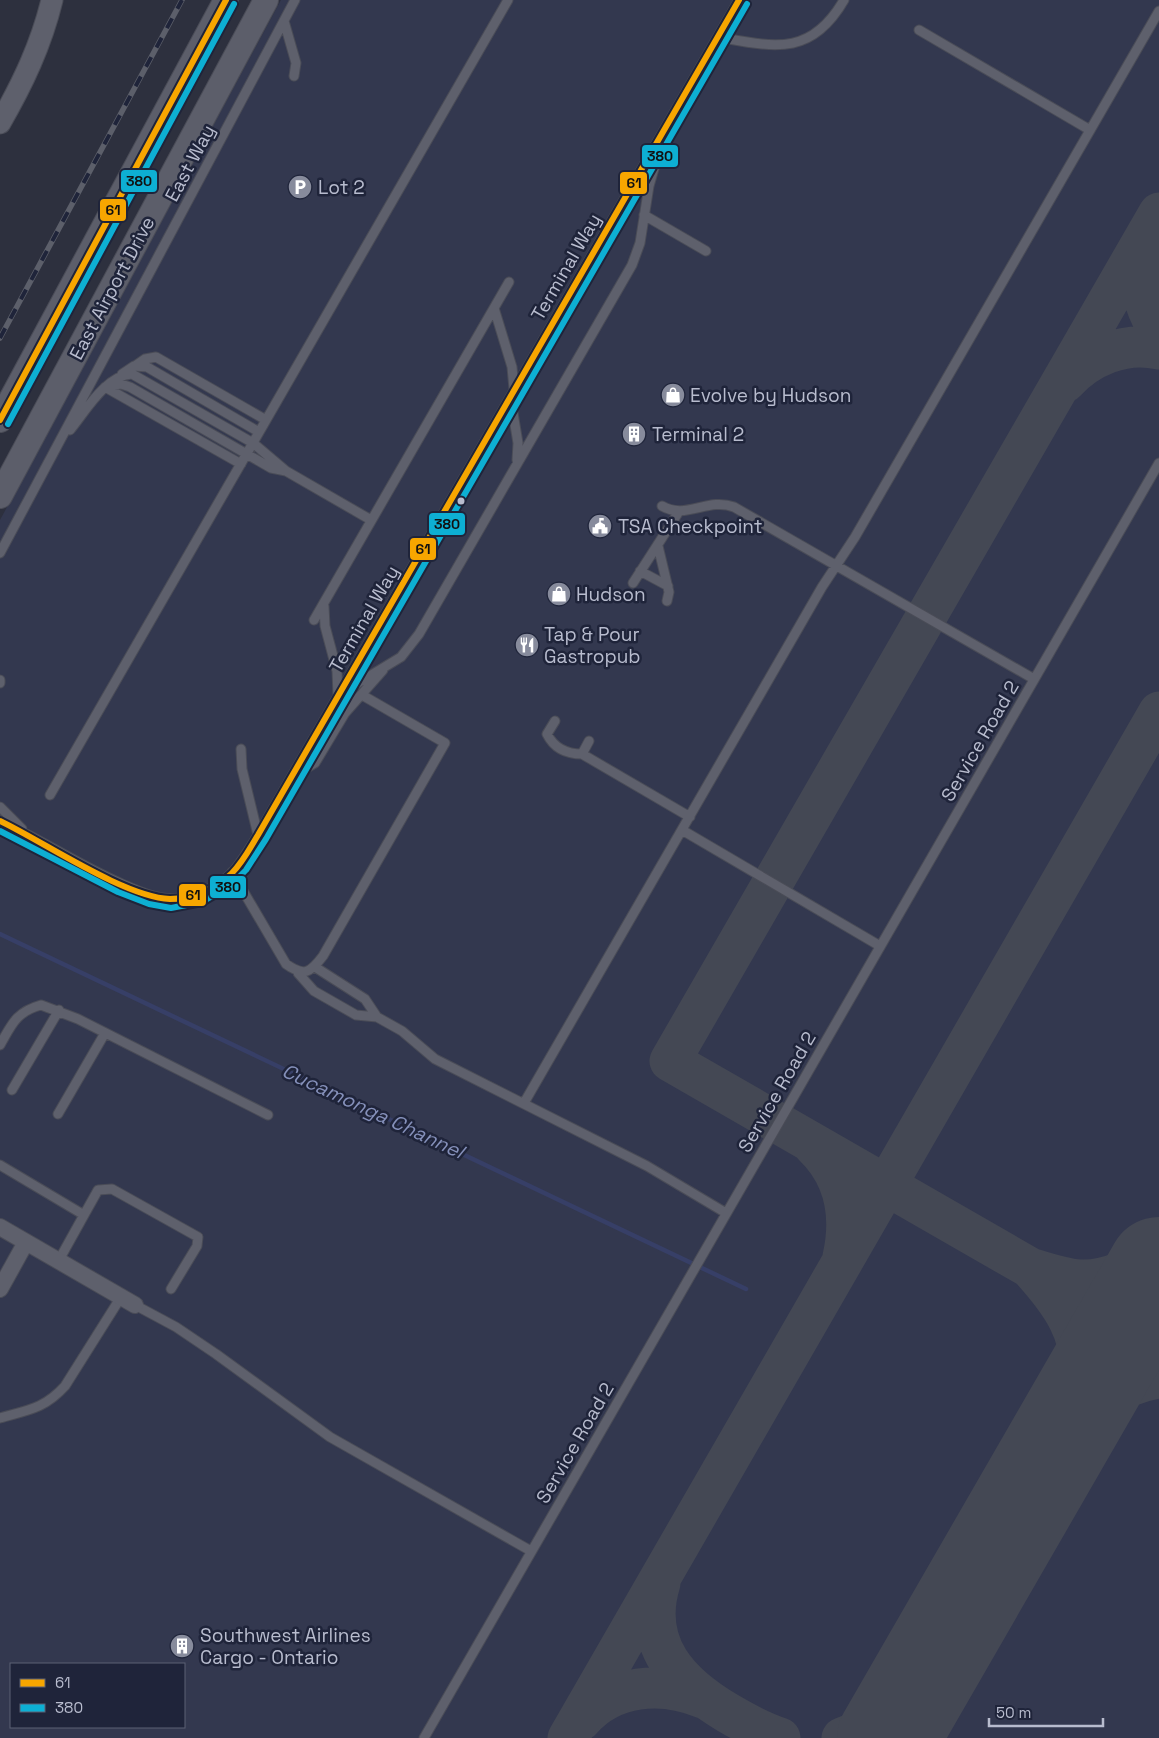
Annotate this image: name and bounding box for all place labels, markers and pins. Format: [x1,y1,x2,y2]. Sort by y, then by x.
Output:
parking icon: Lot 2 [287,174,313,200]
place label: Lot 2 [318,175,365,200]
shop icon: Evolve by Hudson [660,382,686,408]
place label: Evolve by Hudson [690,383,851,408]
building icon: Terminal 2 [621,421,647,447]
place label: Terminal 2 [652,422,744,447]
unlabelled marker [456,496,466,506]
public building icon: TSA Checkpoint [587,513,613,539]
place label: TSA Checkpoint [618,514,762,539]
shop icon: Hudson [546,581,572,607]
place label: Hudson [576,582,646,607]
place label: Tap & Pour Gastropub [544,622,641,669]
restaurant icon: Tap & Pour Gastropub [514,632,540,658]
place label: Southwest Airlines Cargo - Ontario [200,1623,371,1670]
building icon: Southwest Airlines Cargo - Ontario [169,1633,195,1659]

